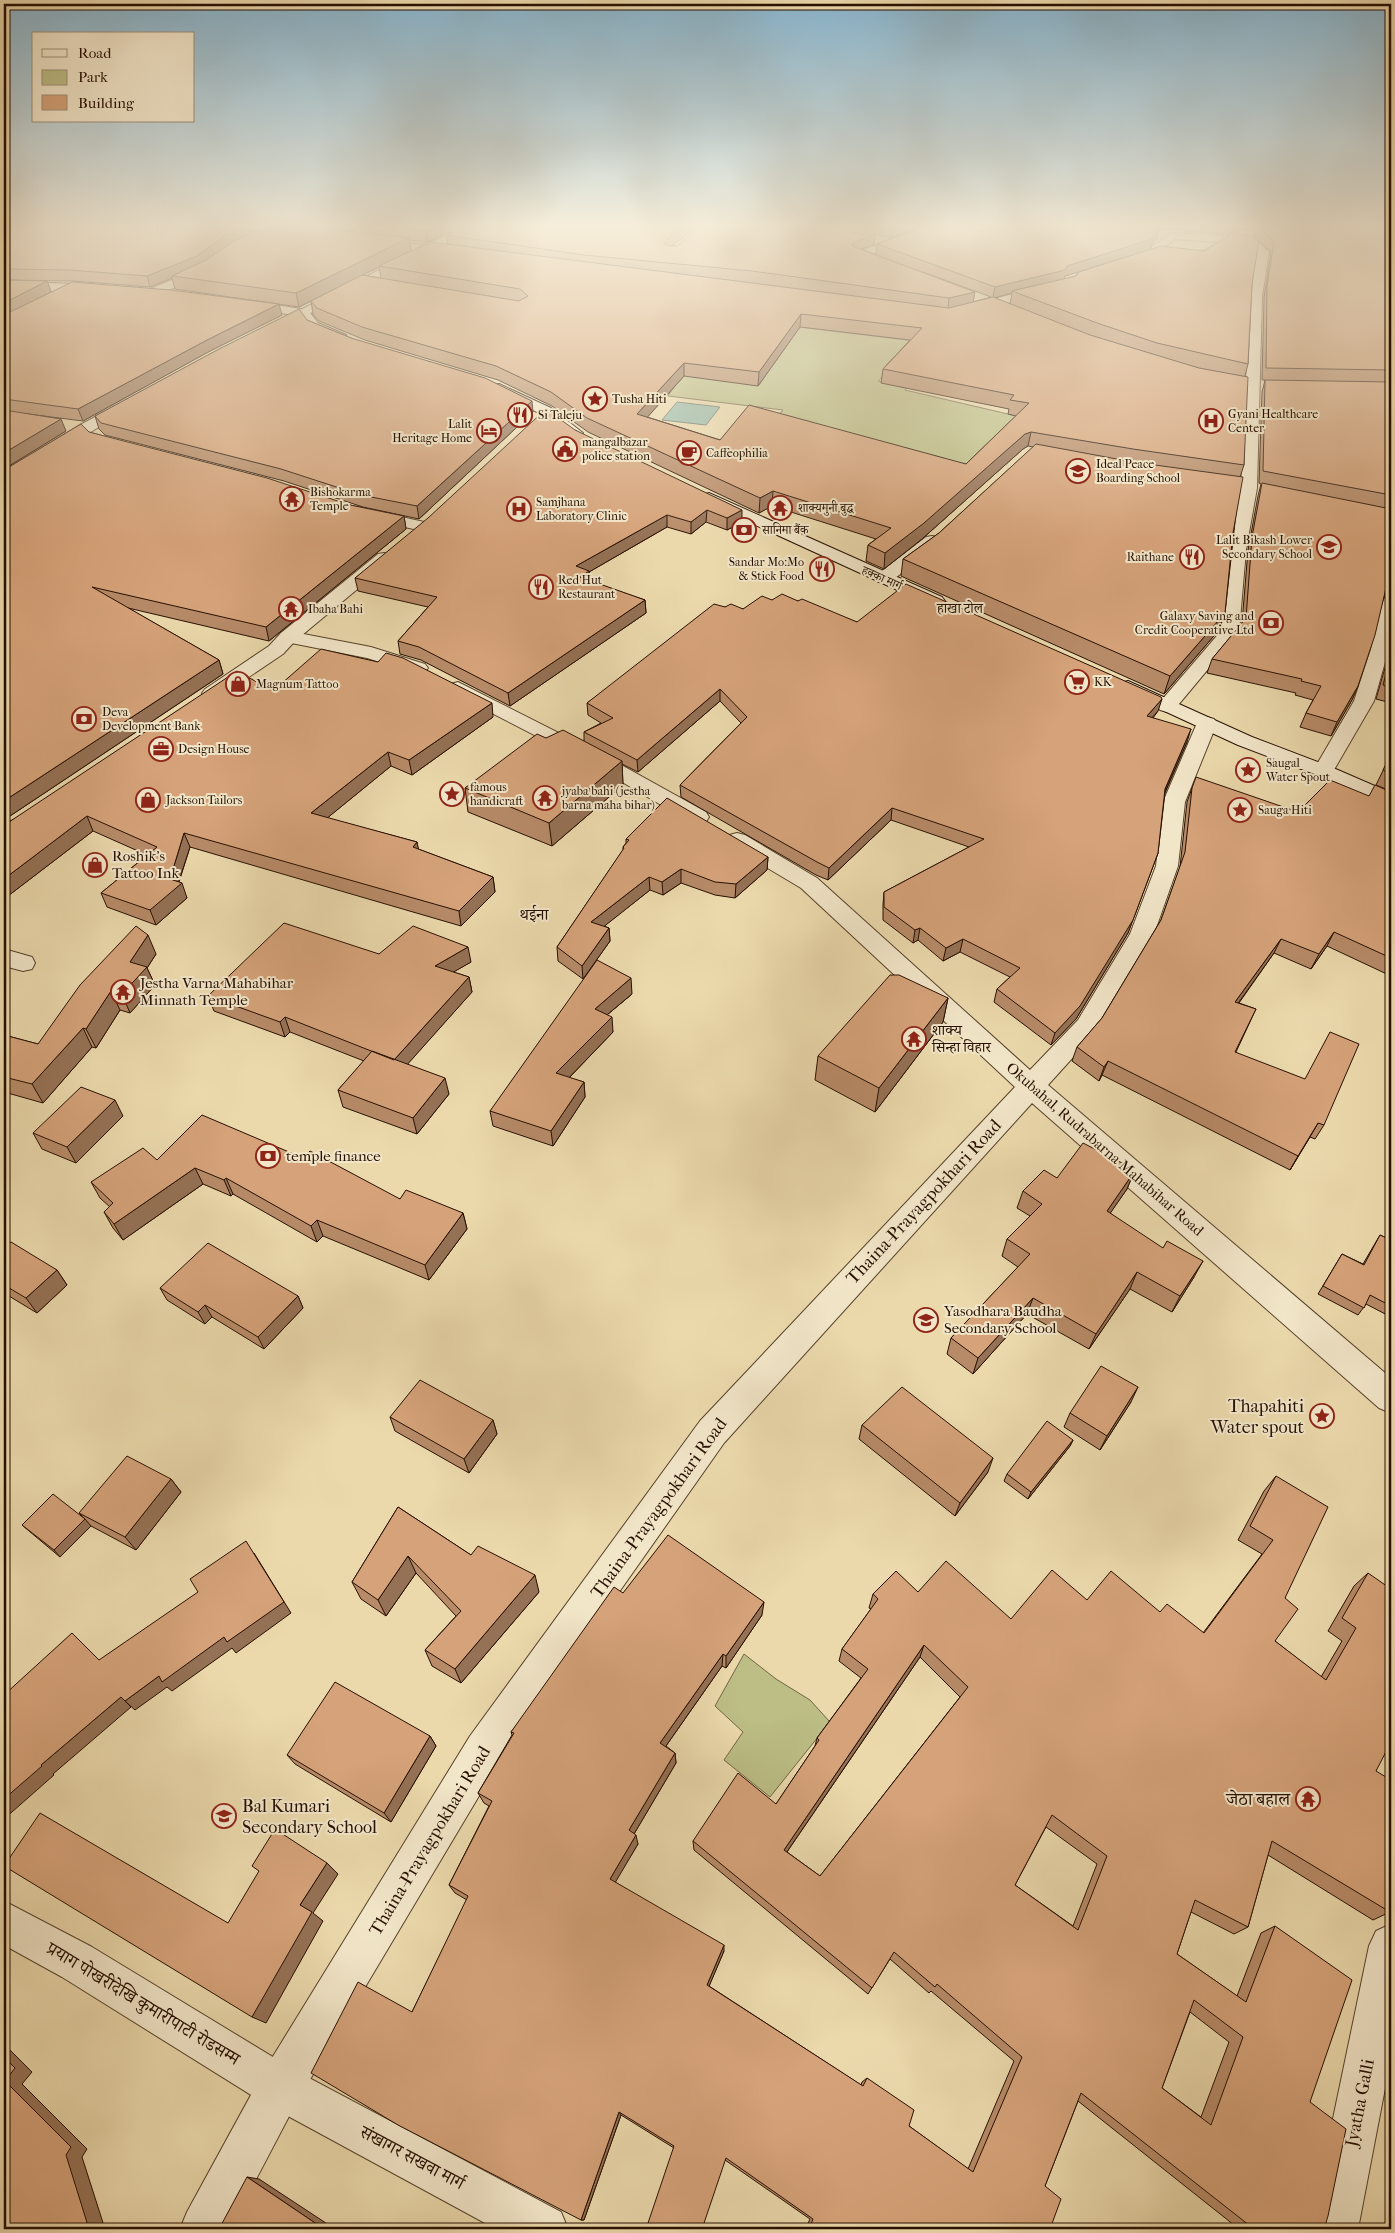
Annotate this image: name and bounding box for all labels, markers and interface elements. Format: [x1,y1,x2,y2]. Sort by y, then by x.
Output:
legend [32,32,195,122]
text: Road [78,44,112,62]
text: Park [78,68,108,86]
text: Building [78,94,135,112]
place icon: Tusha Hiti [582,386,608,412]
place label: Tusha Hiti [612,392,667,406]
restaurant icon: Si Taleju [507,402,533,428]
place label: Gyani Healthcare Center [1228,407,1318,435]
place label: Si Taleju [538,408,582,422]
hospital icon: Gyani Healthcare Center [1198,408,1224,434]
place label: Lalit Heritage Home [392,417,473,445]
hotel icon: Lalit Heritage Home [476,418,502,444]
place label: mangalbazar police station [581,435,650,463]
public building icon: mangalbazar police station [552,436,578,462]
cafe icon: Caffeophilia [676,440,702,466]
place label: Caffeophilia [706,446,768,460]
place label: Ideal Peace Boarding School [1096,457,1181,485]
school or university icon: Ideal Peace Boarding School [1065,458,1091,484]
place label: Bishokarma Temple [310,485,371,513]
temple icon: Bishokarma Temple [279,486,305,512]
place label: Samjhana Laboratory Clinic [536,495,627,523]
temple icon: शाक्यमुनी बुद्ध [767,495,793,521]
hospital icon: Samjhana Laboratory Clinic [506,496,532,522]
place label: शाक्यमुनी बुद्ध [798,500,854,516]
bank icon: सानिमा बैंक [731,517,757,543]
place label: सानिमा बैंक [761,522,810,537]
place label: Lalit Bikash Lower Secondary School [1216,533,1313,561]
school or university icon: Lalit Bikash Lower Secondary School [1316,534,1342,560]
restaurant icon: Raithane [1179,544,1205,570]
place label: Raithane [1127,550,1174,564]
place label: Sandar Mo:Mo & Stick Food [729,555,804,583]
restaurant icon: Sandar Mo:Mo & Stick Food [809,556,835,582]
street label: हक्का मार्ग [859,563,905,593]
place label: Red Hut Restaurant [558,573,616,601]
restaurant icon: Red Hut Restaurant [528,574,554,600]
temple icon: Ibaha Bahi [278,596,304,622]
district label: हाखा टोल [936,600,984,617]
place label: Ibaha Bahi [308,602,363,616]
place label: Galaxy Saving and Credit Cooperative Ltd [1135,609,1254,637]
bank icon: Galaxy Saving and Credit Cooperative Ltd [1258,610,1284,636]
supermarket icon: KK [1064,669,1090,695]
shop icon: Magnum Tattoo [225,671,251,697]
place label: KK [1094,675,1113,689]
place label: Magnum Tattoo [256,677,339,691]
place label: Deva Development Bank [102,705,201,733]
bank icon: Deva Development Bank [71,706,97,732]
office icon: Design House [148,736,174,762]
place label: Design House [178,742,250,756]
place label: Saugal Water Spout [1265,756,1331,784]
place icon: Saugal Water Spout [1235,757,1261,783]
place label: famous handicraft [470,780,524,808]
place icon: famous handicraft [439,781,465,807]
place label: jyaba bahi (jestha barna maha bihar) [561,784,655,812]
temple icon: jyaba bahi (jestha barna maha bihar) [532,785,558,811]
shop icon: Jackson Tailors [135,787,161,813]
place label: Jackson Tailors [165,793,243,807]
place icon: Sauga Hiti [1227,797,1253,823]
place label: Sauga Hiti [1258,803,1312,817]
place label: Roshik's Tattoo Ink [112,847,179,882]
shop icon: Roshik's Tattoo Ink [82,852,108,878]
district label: थईना [520,904,549,924]
place label: Jestha Varna Mahabihar Minnath Temple [139,974,294,1009]
temple icon: Jestha Varna Mahabihar Minnath Temple [110,979,136,1005]
place label: शाक्य सिन्हा विहार [931,1021,992,1056]
temple icon: शाक्य सिन्हा विहार [901,1026,927,1052]
street label: Okubahal, Rudrabarna Mahabihar Road [1003,1058,1208,1240]
street label: Thaina-Prayagpokhari Road [842,1115,1006,1289]
bank icon: temple finance [255,1143,281,1169]
place label: temple finance [286,1147,381,1165]
place label: Yasodhara Baudha Secondary School [943,1302,1063,1337]
school or university icon: Yasodhara Baudha Secondary School [913,1307,939,1333]
place label: Thapahiti Water spout [1209,1396,1305,1438]
place icon: Thapahiti Water spout [1309,1403,1335,1429]
street label: Thaina-Prayagpokhari Road [587,1414,732,1602]
street label: Thaina-Prayagpokhari Road [365,1742,495,1940]
temple icon: जेठा बहाल [1295,1786,1321,1812]
place label: जेठा बहाल [1225,1789,1291,1810]
place label: Bal Kumari Secondary School [242,1796,377,1838]
school or university icon: Bal Kumari Secondary School [211,1803,237,1829]
street label: प्रयाग पोखरीदेखि कुमारीपाटी रोडसम्म [42,1937,245,2071]
street label: Jyatha Galli [1341,2057,1379,2151]
street label: संखागर सखवा मार्ग [355,2121,469,2195]

